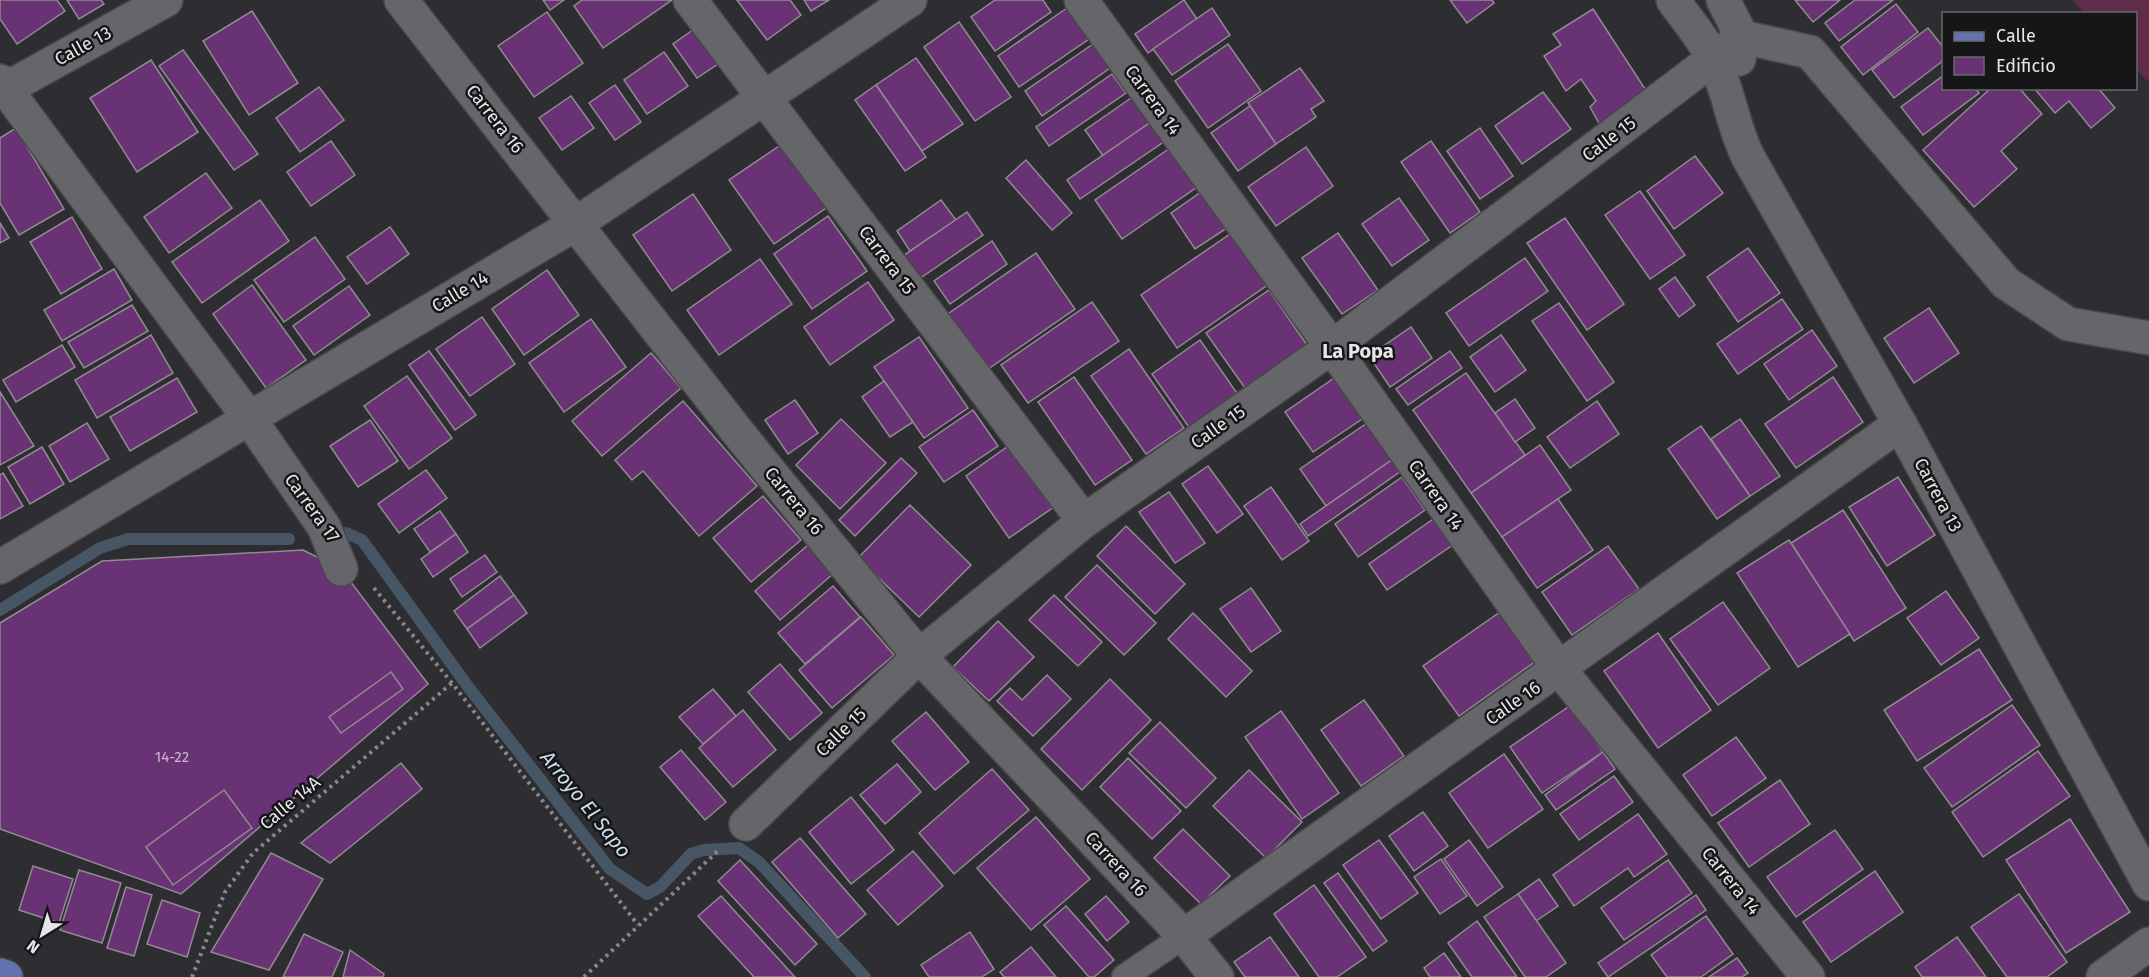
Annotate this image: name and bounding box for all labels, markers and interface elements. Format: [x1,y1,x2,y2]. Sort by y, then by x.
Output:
legend [1942,12,2137,90]
street label: Calle 13 [51,22,115,70]
text: Calle [1996,25,2036,47]
text: Edificio [1996,55,2056,77]
street label: Carrera 14 [1120,61,1186,140]
street label: Carrera 16 [461,80,529,158]
street label: Calle 15 [1578,112,1640,166]
street label: Carrera 15 [854,221,920,299]
street label: Calle 14 [428,266,493,317]
district label: La Popa [1322,339,1394,363]
street label: Calle 15 [1187,400,1249,454]
street label: Carrera 13 [1909,454,1967,536]
street label: Carrera 14 [1404,455,1469,535]
street label: Carrera 16 [760,463,828,539]
street label: Carrera 17 [280,469,344,547]
street label: Calle 16 [1481,676,1545,730]
street label: Calle 15 [811,703,871,761]
water label: Arroyo El Sapo [535,745,636,862]
house number: 14-22 [155,748,189,766]
street label: Calle 14A [255,771,325,835]
street label: Carrera 16 [1080,827,1152,901]
street label: Carrera 14 [1697,843,1765,920]
north arrow [12,905,72,965]
text: N [23,936,43,957]

